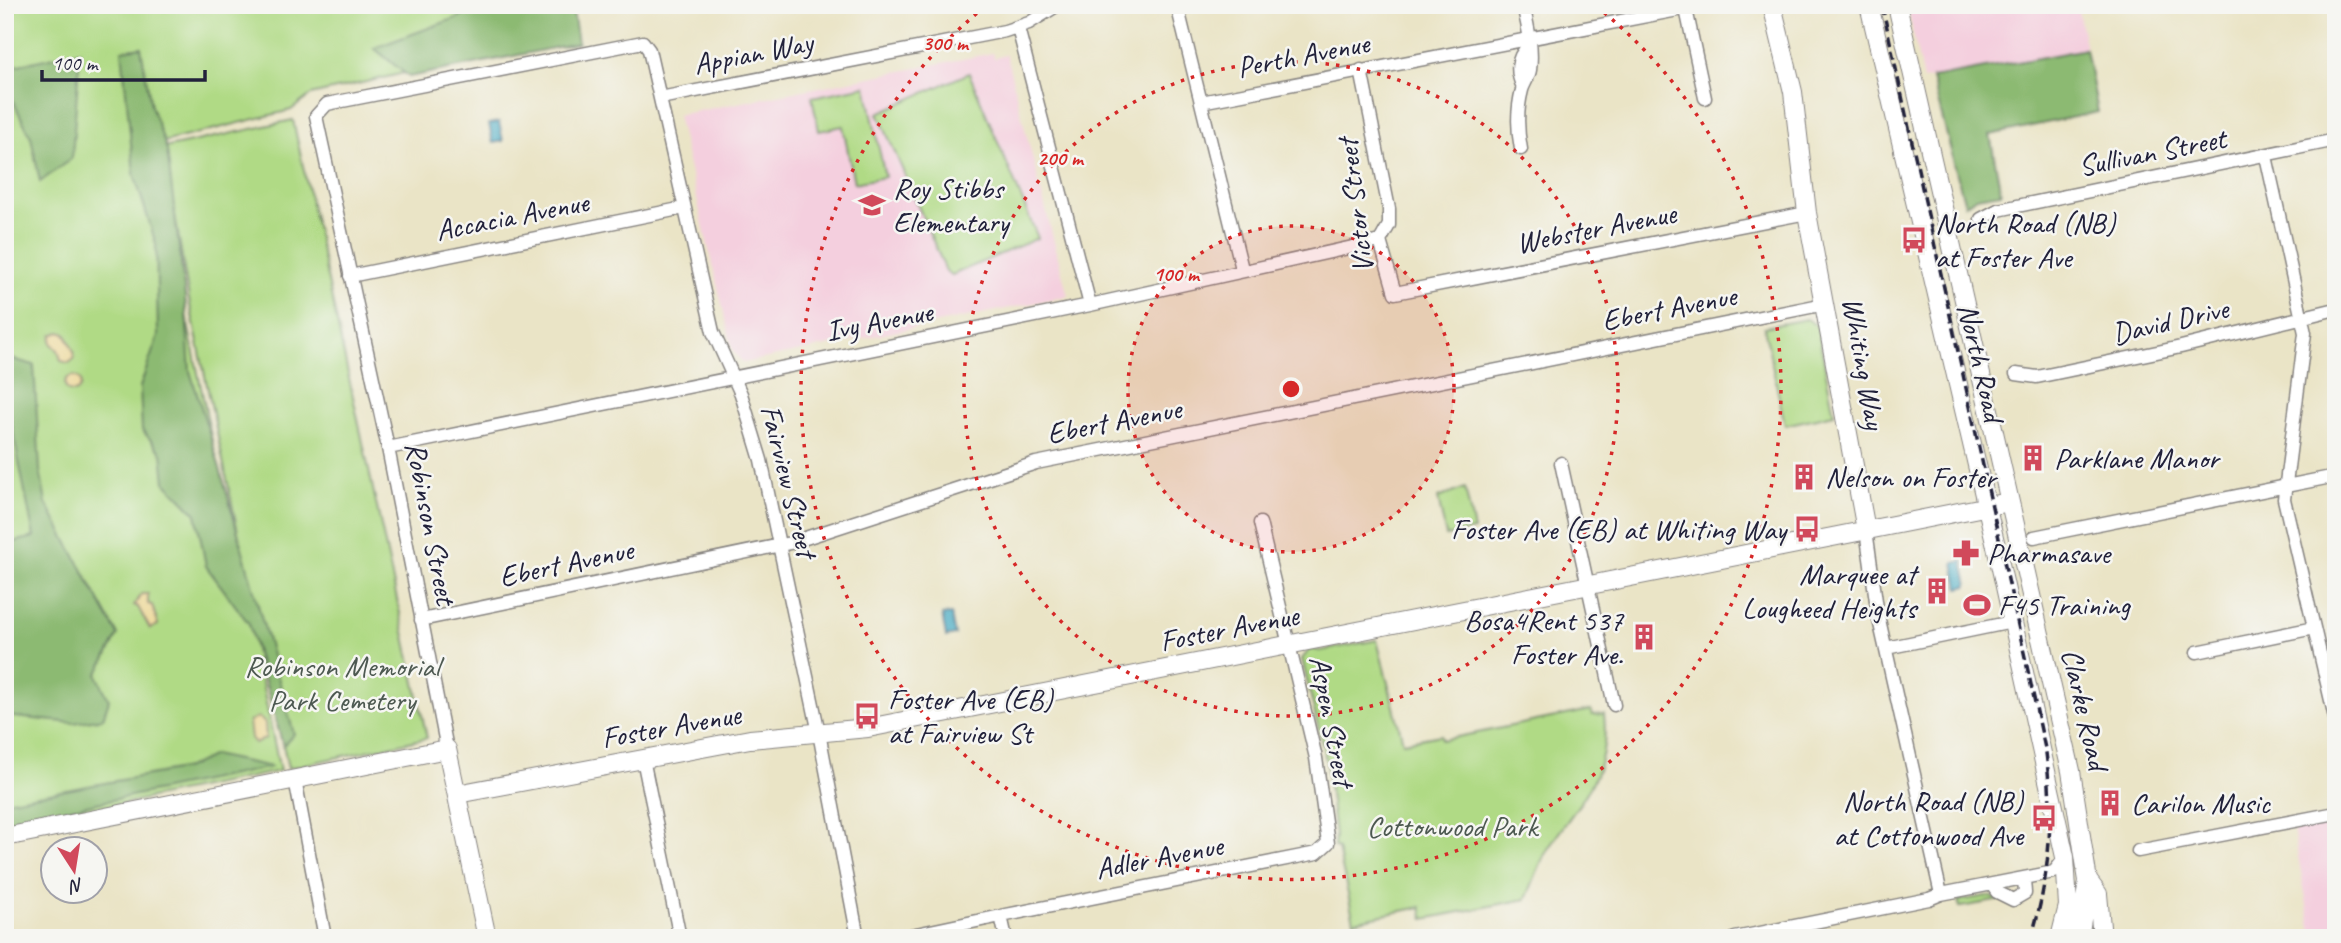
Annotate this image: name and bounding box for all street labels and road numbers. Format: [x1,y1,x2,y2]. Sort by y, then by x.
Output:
street label: Appian Way [690,22,818,83]
street label: Perth Avenue [1234,23,1374,86]
street label: Sullivan Street [2075,119,2232,185]
street label: Victor Street [1327,133,1382,275]
street label: Accacia Avenue [432,182,594,249]
street label: Webster Avenue [1513,193,1681,262]
street label: Ebert Avenue [1599,276,1741,340]
street label: David Drive [2108,289,2234,353]
street label: Ivy Avenue [822,292,938,350]
street label: Whiting Way [1834,294,1895,434]
street label: North Road [1949,299,2014,429]
street label: Ebert Avenue [1044,389,1186,453]
street label: Fairview Street [752,401,827,565]
street label: Robinson Street [397,438,466,611]
street label: Ebert Avenue [496,530,639,596]
street label: Foster Avenue [1156,596,1304,660]
street label: Clarke Road [2053,645,2118,777]
street label: Aspen Street [1301,652,1364,793]
street label: Foster Avenue [599,695,746,757]
street label: Adler Avenue [1092,826,1228,888]

